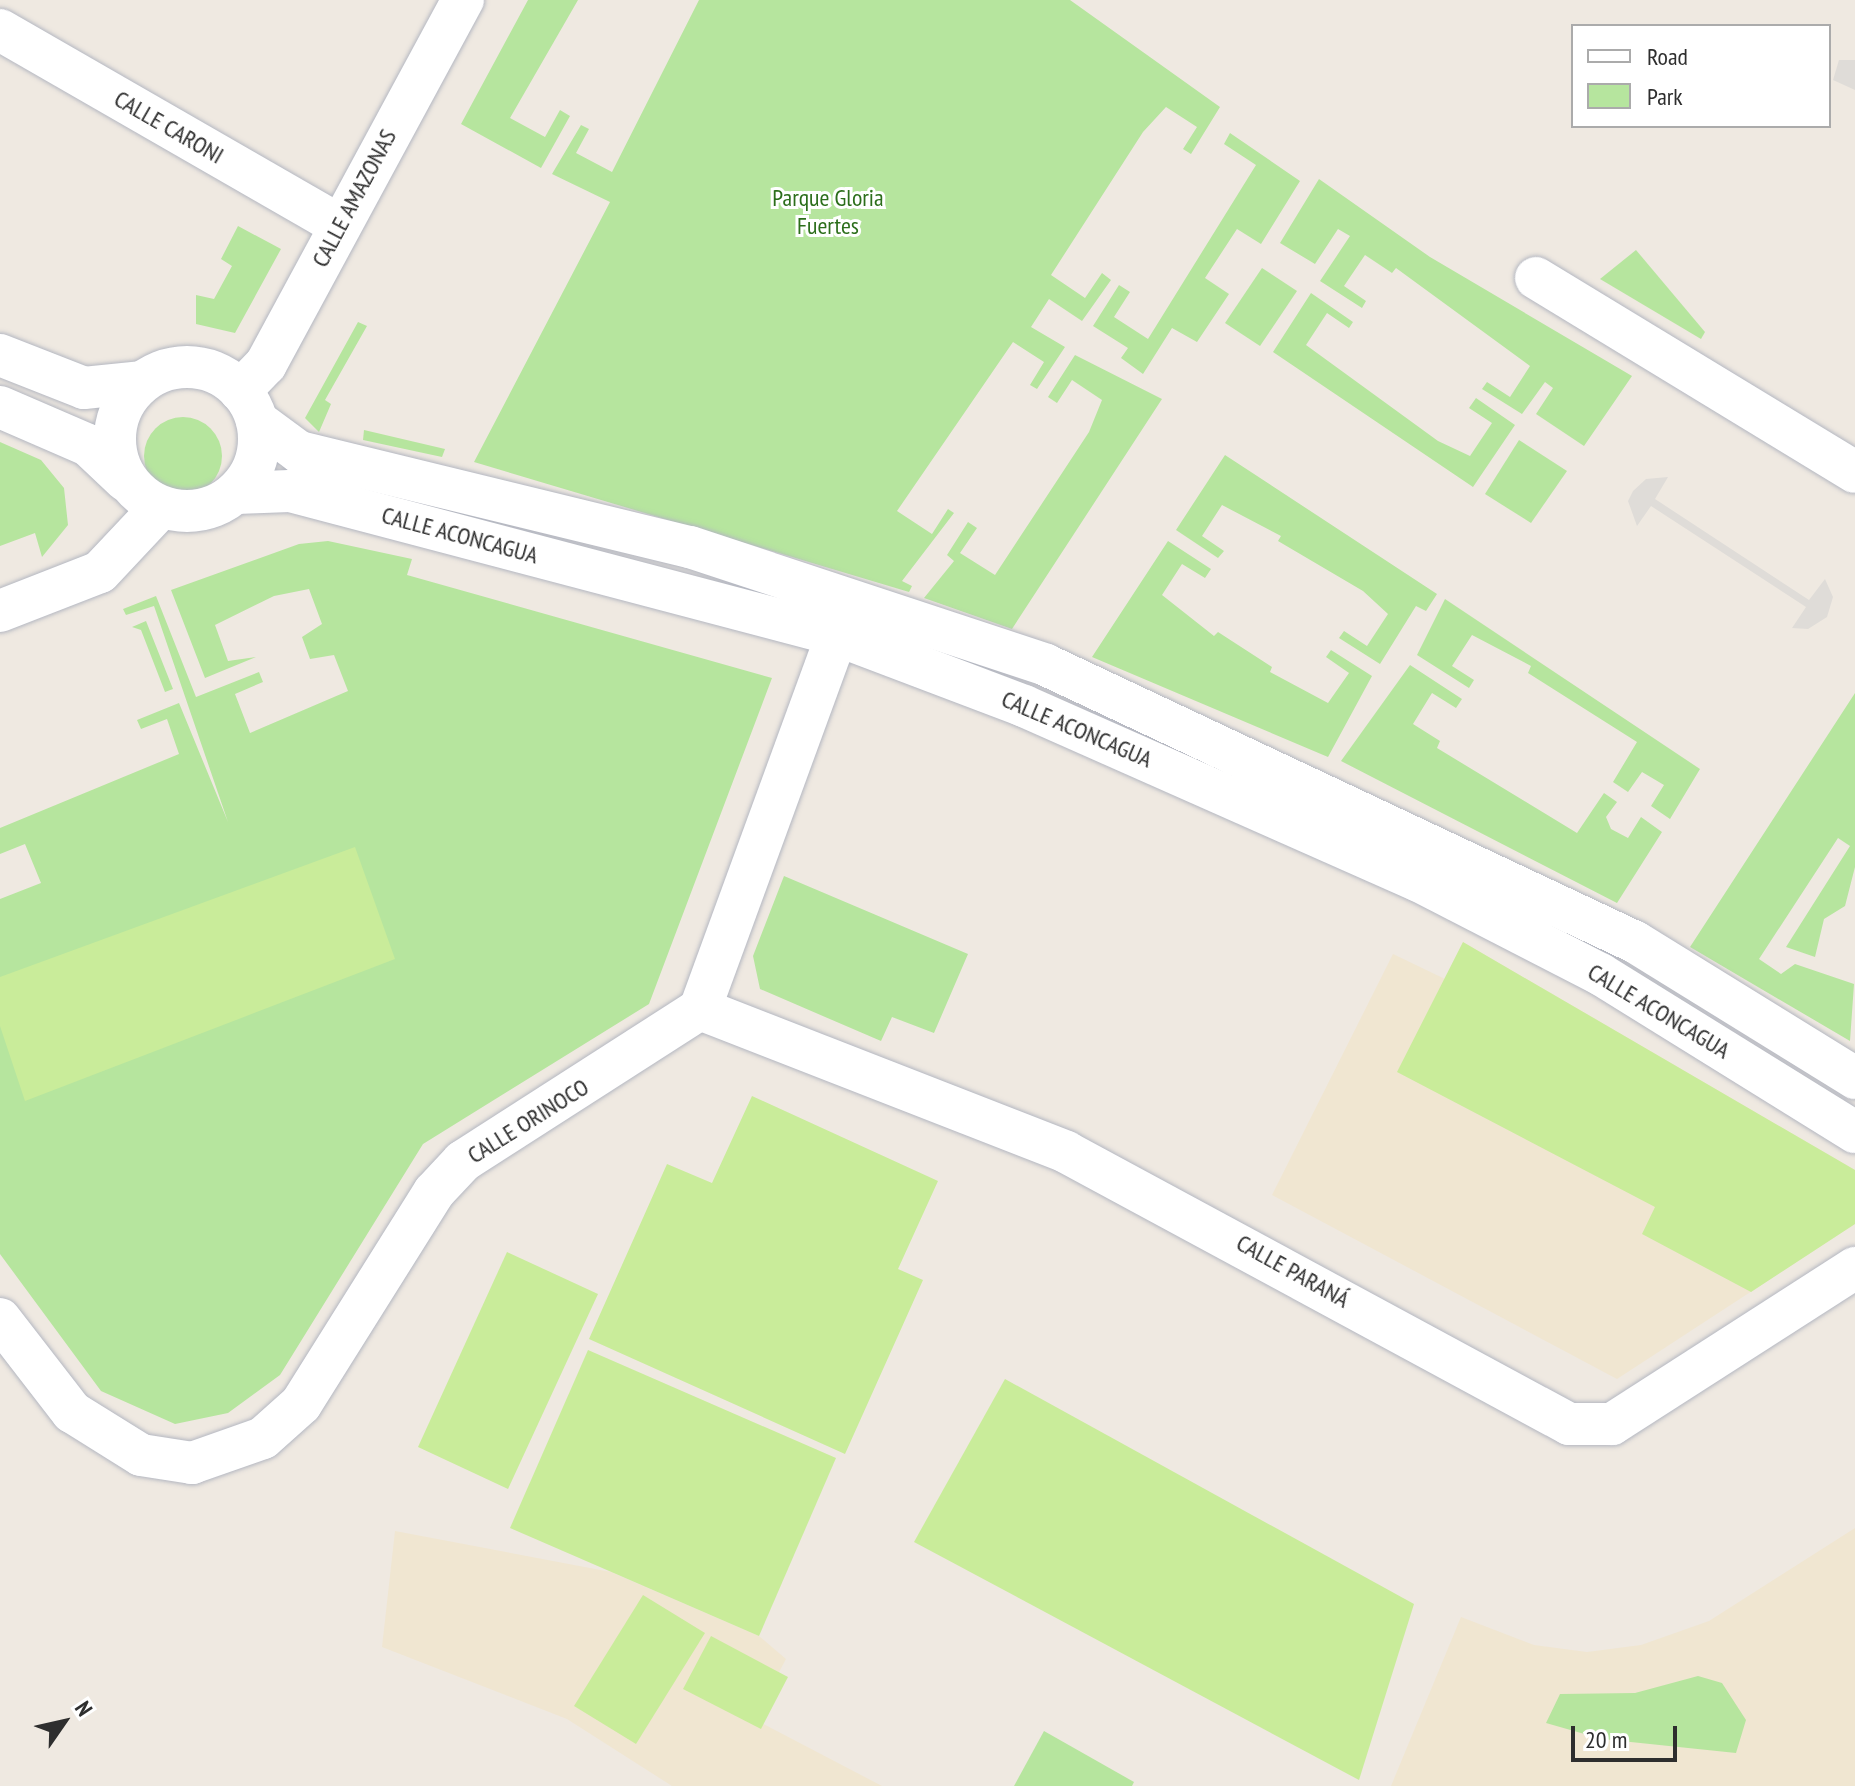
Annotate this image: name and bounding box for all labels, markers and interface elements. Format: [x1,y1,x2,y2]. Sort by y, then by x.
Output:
legend [1571,24,1831,128]
text: Road [1647,41,1688,72]
text: Park [1647,81,1683,112]
street label: CALLE CARONI [109,84,229,170]
street label: CALLE AMAZONAS [305,124,403,272]
park label: Parque Gloria Fuertes [772,184,884,240]
street label: CALLE ACONCAGUA [378,500,542,570]
street label: CALLE ACONCAGUA [997,684,1157,774]
street label: CALLE ACONCAGUA [1582,957,1736,1065]
street label: CALLE ORINOCO [462,1072,594,1170]
street label: CALLE PARANÁ [1232,1228,1354,1314]
north arrow [24,1682,104,1762]
text: N [69,1696,99,1721]
scale bar [1575,1710,1681,1760]
text: 20 m [1585,1724,1627,1755]

